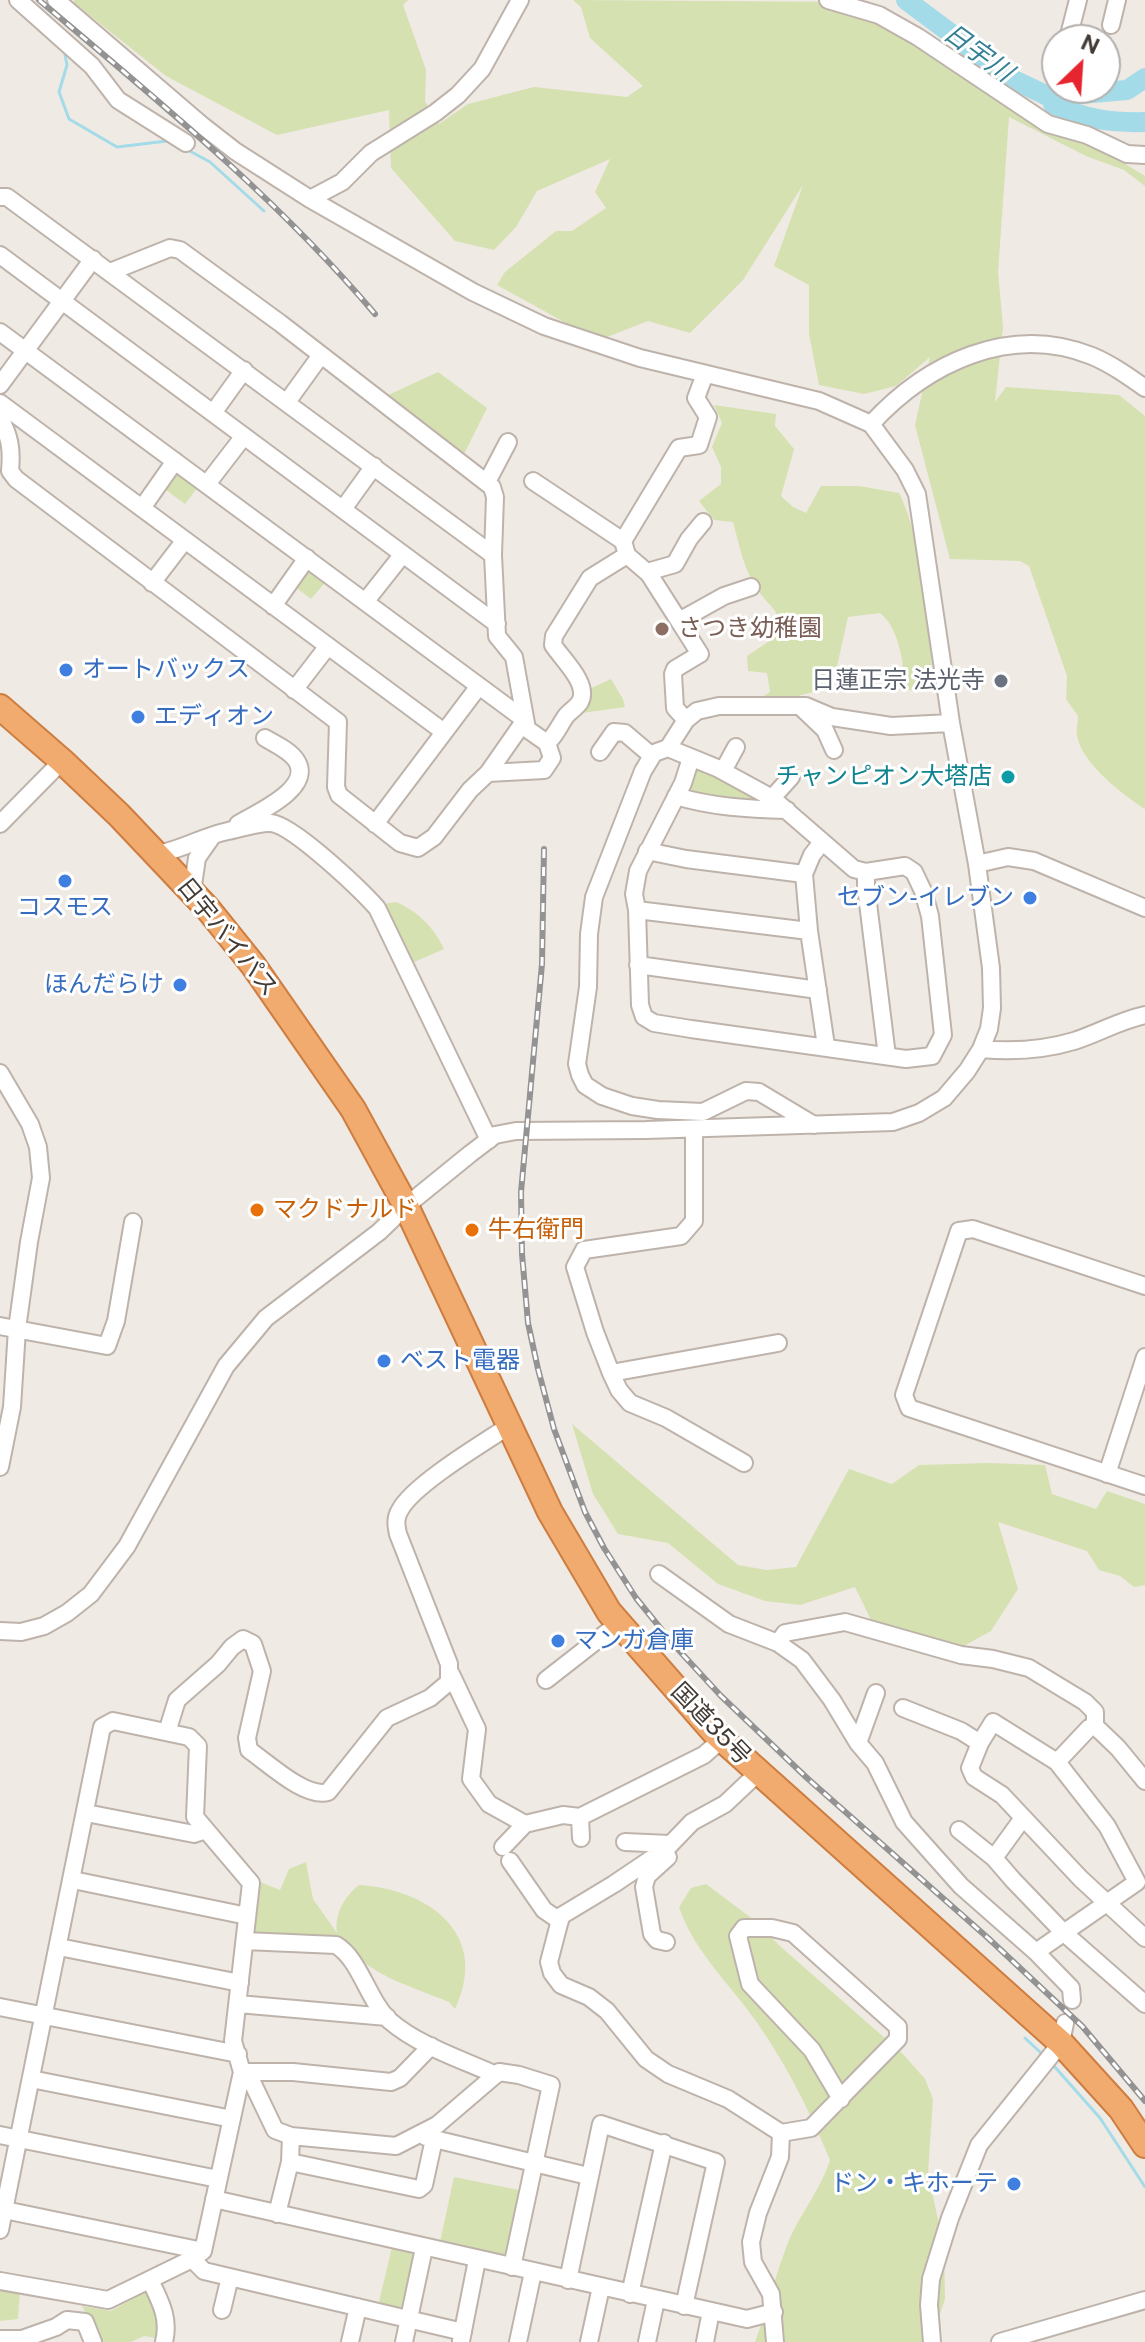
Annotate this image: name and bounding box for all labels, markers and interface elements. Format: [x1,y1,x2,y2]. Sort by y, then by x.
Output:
water label: 日宇川 [937,17,1019,89]
north arrow [1041,24,1121,104]
text: N [1077,29,1104,59]
place label: さつき幼稚園 [678,615,822,643]
marker: さつき幼稚園 [653,620,671,638]
place label: オートバックス [82,656,250,684]
marker: オートバックス [57,661,75,679]
place label: 日蓮正宗 法光寺 [811,667,985,695]
marker: 日蓮正宗 法光寺 [992,672,1010,690]
place label: エディオン [154,703,274,731]
marker: エディオン [129,708,147,726]
place label: チャンピオン大塔店 [776,763,992,791]
marker: チャンピオン大塔店 [999,768,1017,786]
marker: コスモス [56,872,74,890]
street label: 日宇バイパス [170,872,284,1002]
place label: セブン-イレブン [837,884,1014,912]
marker: セブン-イレブン [1021,889,1039,907]
place label: コスモス [17,894,113,922]
place label: ほんだらけ [44,971,164,999]
marker: ほんだらけ [171,976,189,994]
place label: マクドナルド [273,1196,417,1224]
marker: マクドナルド [248,1201,266,1219]
place label: 牛右衛門 [488,1216,584,1244]
marker: 牛右衛門 [463,1221,481,1239]
place label: ベスト電器 [400,1347,520,1375]
marker: ベスト電器 [375,1352,393,1370]
place label: マンガ倉庫 [574,1627,694,1655]
marker: マンガ倉庫 [549,1632,567,1650]
street label: 国道35号 [665,1677,757,1771]
place label: ドン・キホーテ [830,2170,998,2198]
marker: ドン・キホーテ [1005,2175,1023,2193]

